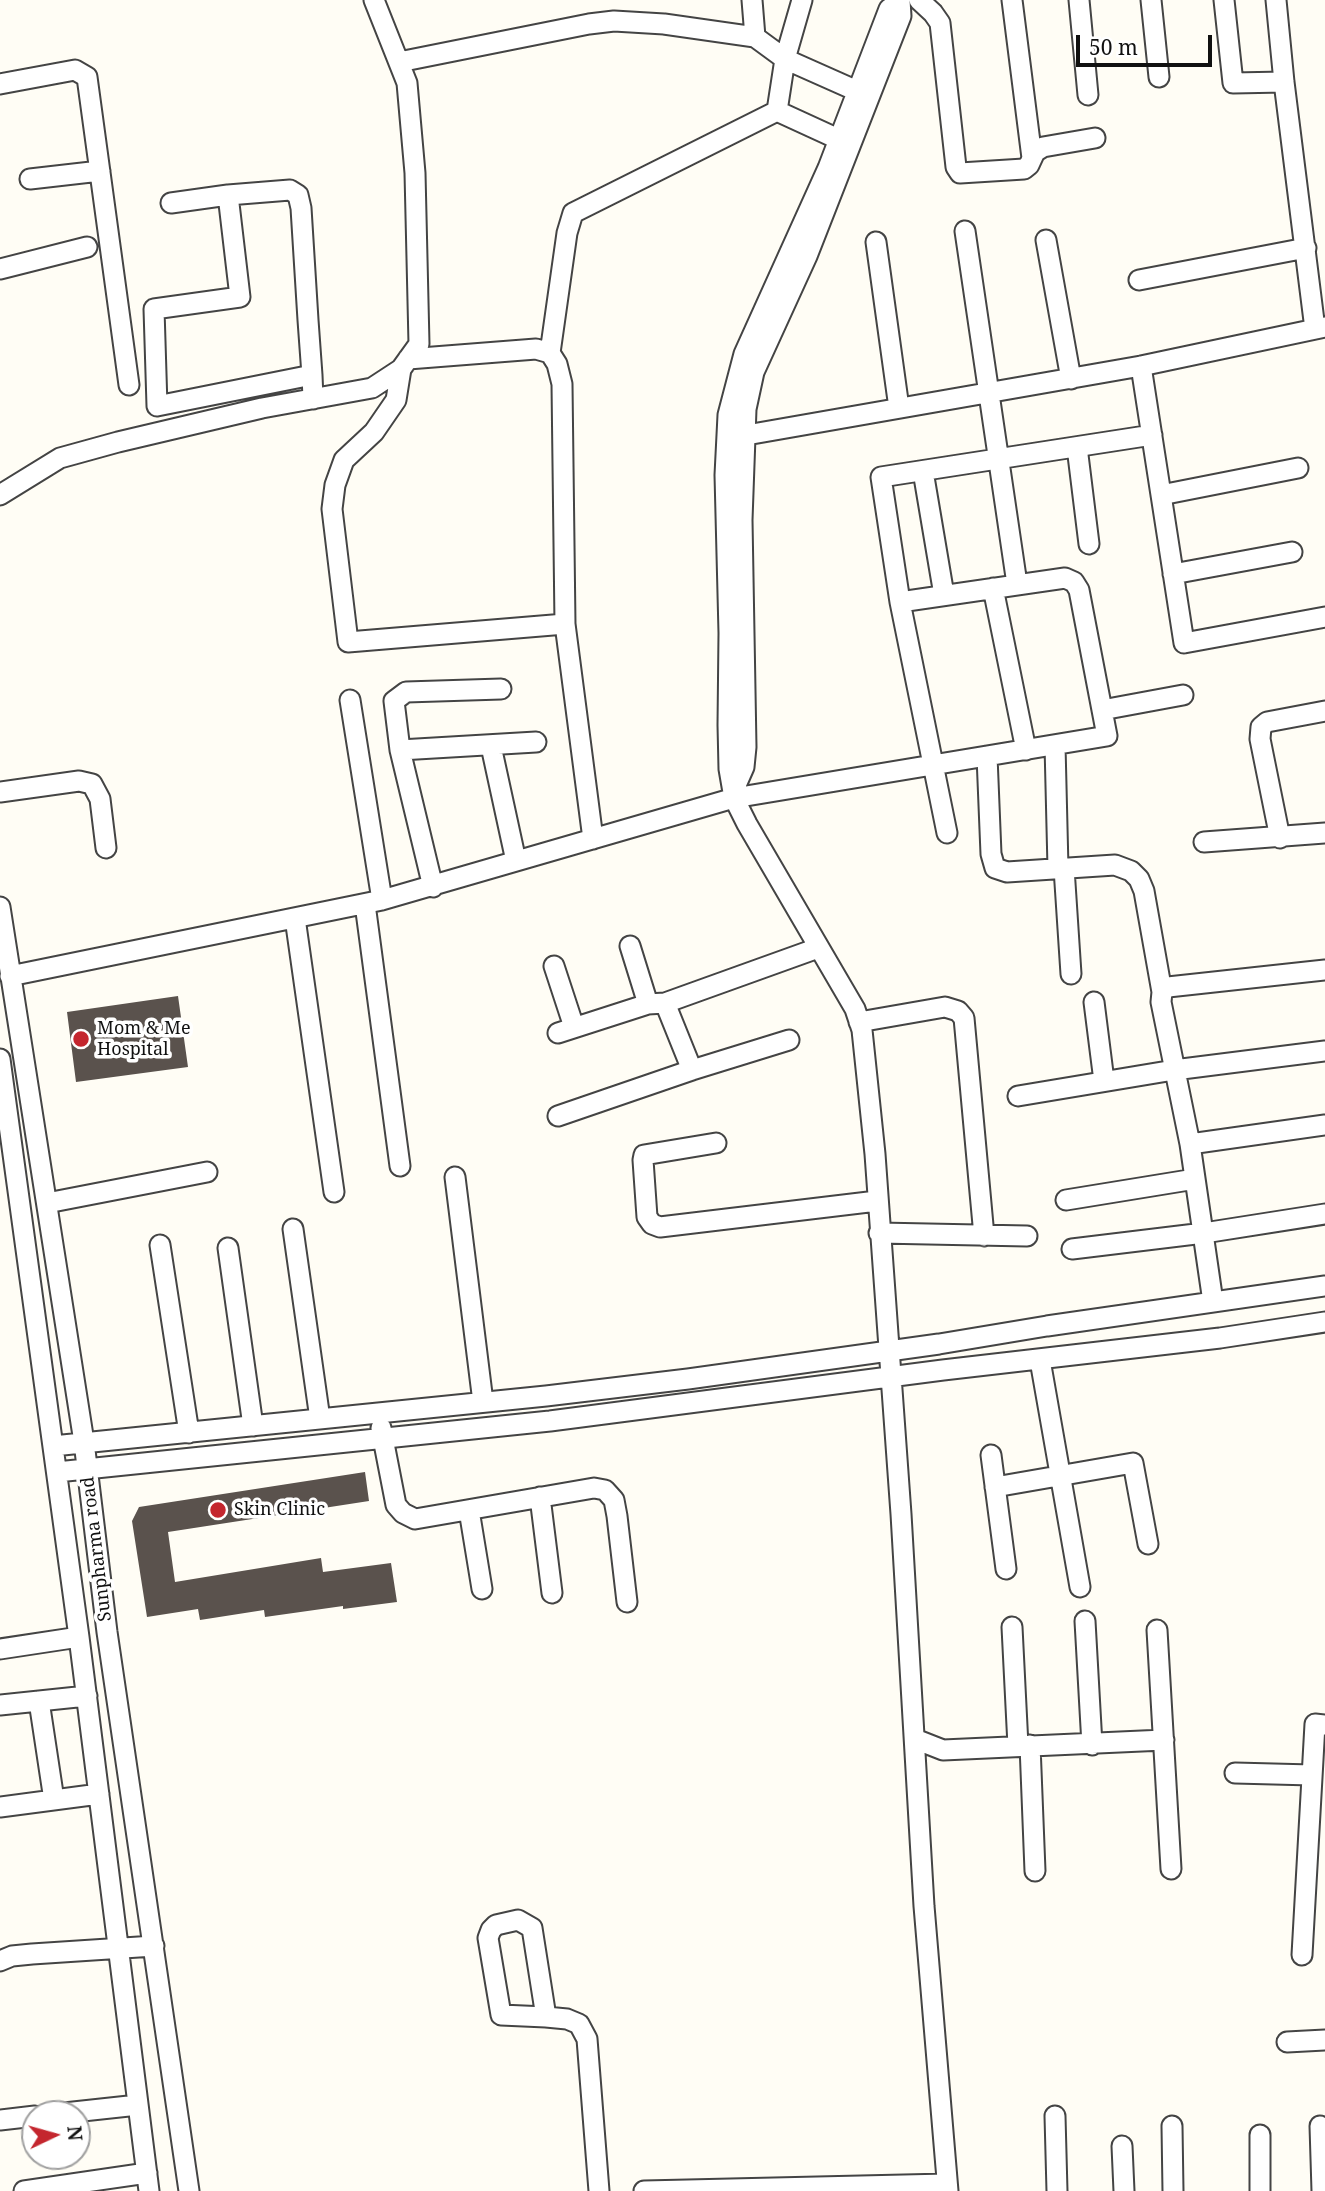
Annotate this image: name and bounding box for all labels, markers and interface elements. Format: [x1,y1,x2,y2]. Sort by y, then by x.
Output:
scale bar [1080,21,1216,65]
text: 50 m [1089,33,1138,61]
place label: Mom & Me Hospital [97,1018,191,1060]
marker: Mom & Me Hospital [71,1029,91,1049]
street label: Sunpharma road [77,1475,117,1623]
place label: Skin Clinic [234,1499,325,1521]
marker: Skin Clinic [208,1500,228,1520]
north arrow [21,2100,91,2170]
text: N [61,2125,89,2142]

